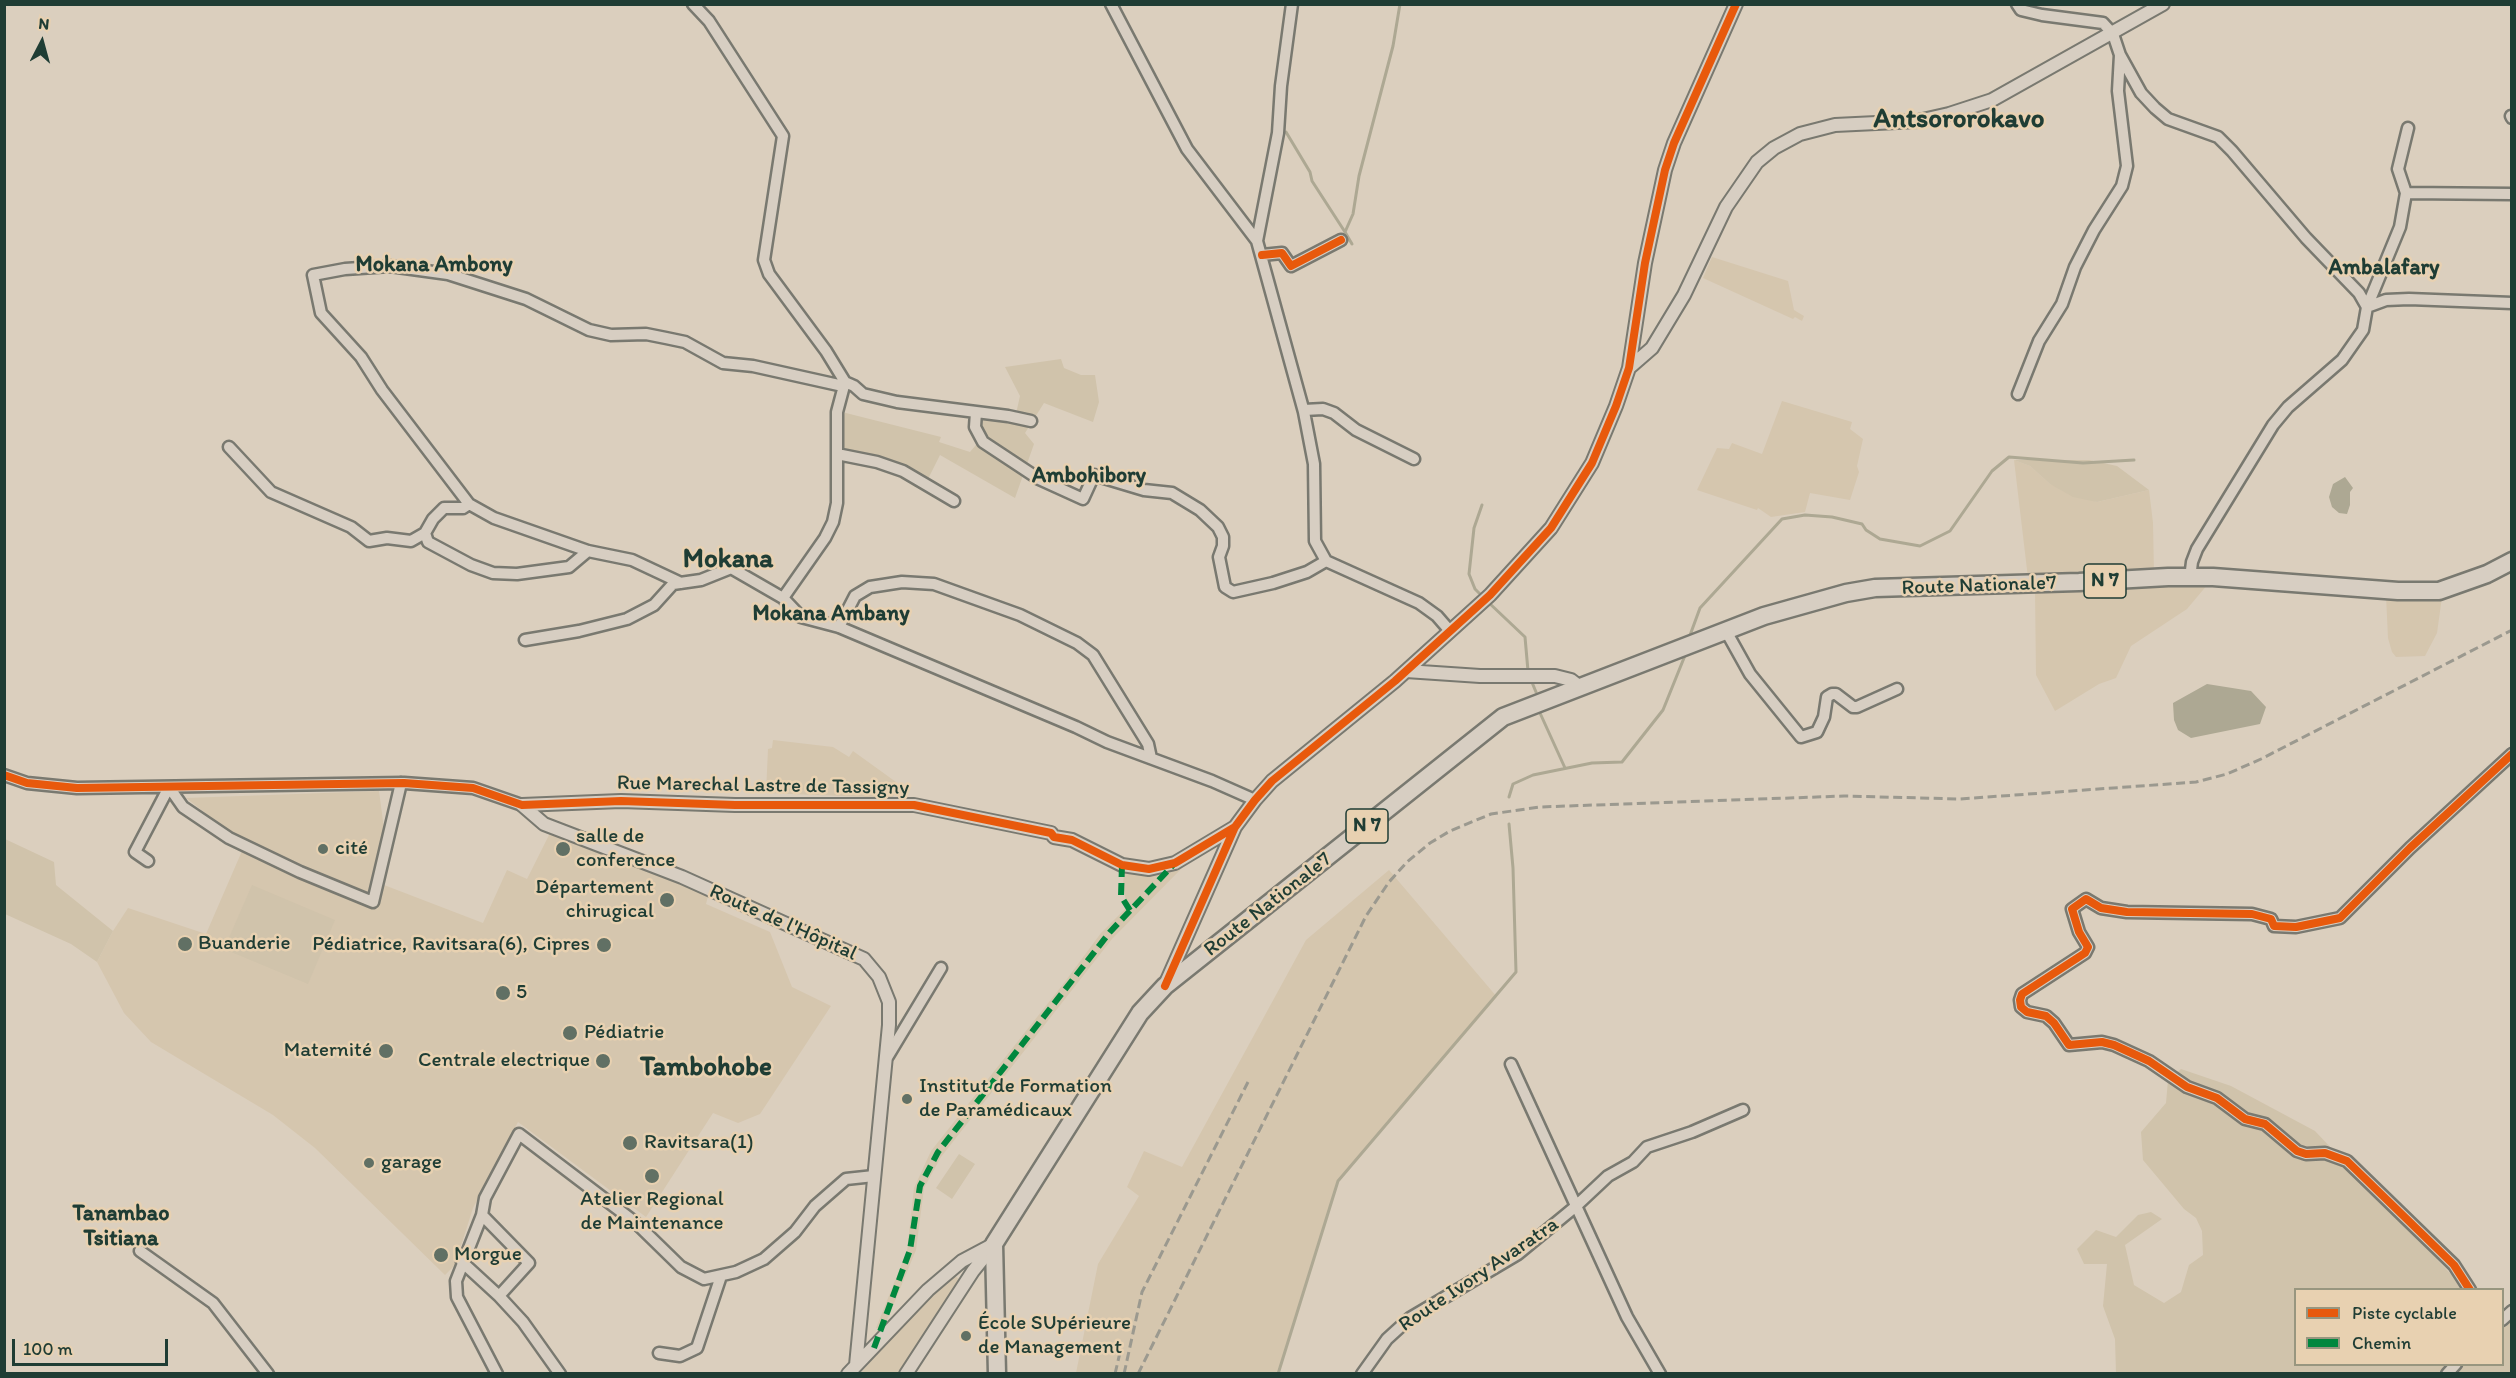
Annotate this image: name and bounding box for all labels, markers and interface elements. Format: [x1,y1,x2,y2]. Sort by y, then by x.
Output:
north arrow [12,12,72,72]
text: N [38,14,50,34]
district label: Antsororokavo [1873,104,2045,136]
district label: Mokana Ambony [356,252,512,278]
district label: Ambalafary [2329,255,2439,281]
district label: Ambohibory [1032,463,1146,489]
district label: Mokana [683,544,773,576]
road number: N 7 [2084,564,2126,598]
street label: Route Nationale7 [1901,571,2057,601]
district label: Mokana Ambany [752,601,910,627]
street label: Rue Marechal Lastre de Tassigny [617,771,909,801]
road number: N 7 [1346,809,1388,843]
place label: salle de conference [576,824,675,874]
place label: cité [335,836,368,862]
marker: salle de conference [554,840,572,858]
marker: cité [316,842,330,856]
street label: Route Nationale7 [1199,847,1337,963]
place label: Département chirugical [535,875,654,925]
street label: Route de l'Hôpital [705,879,861,967]
marker: Département chirugical [658,891,676,909]
place label: Buanderie [198,931,290,957]
place label: Pédiatrice, Ravitsara(6), Cipres [312,932,590,958]
marker: Buanderie [176,935,194,953]
marker: Pédiatrice, Ravitsara(6), Cipres [595,936,613,954]
place label: 5 [516,980,527,1006]
marker: 5 [494,984,512,1002]
place label: Pédiatrie [584,1020,664,1046]
marker: Pédiatrie [561,1024,579,1042]
place label: Maternité [284,1038,372,1064]
marker: Maternité [377,1042,395,1060]
place label: Centrale electrique [418,1048,590,1074]
marker: Centrale electrique [594,1052,612,1070]
district label: Tambohobe [640,1052,772,1084]
place label: Institut de Formation de Paramédicaux [919,1074,1112,1124]
marker: Institut de Formation de Paramédicaux [900,1092,914,1106]
place label: Ravitsara(1) [644,1130,754,1156]
marker: Ravitsara(1) [621,1134,639,1152]
place label: garage [381,1150,442,1176]
marker: garage [362,1156,376,1170]
marker: Atelier Regional de Maintenance [643,1167,661,1185]
place label: Atelier Regional de Maintenance [580,1187,724,1237]
district label: Tanambao Tsitiana [73,1201,169,1252]
street label: Route Ivory Avaratra [1394,1212,1564,1338]
place label: Morgue [454,1242,522,1268]
marker: Morgue [432,1246,450,1264]
legend [2294,1288,2504,1366]
text: Piste cyclable [2352,1302,2457,1324]
place label: École SUpérieure de Management [978,1311,1131,1361]
scale bar [15,1327,171,1365]
marker: École SUpérieure de Management [959,1329,973,1343]
text: Chemin [2352,1332,2411,1354]
text: 100 m [23,1338,73,1360]

